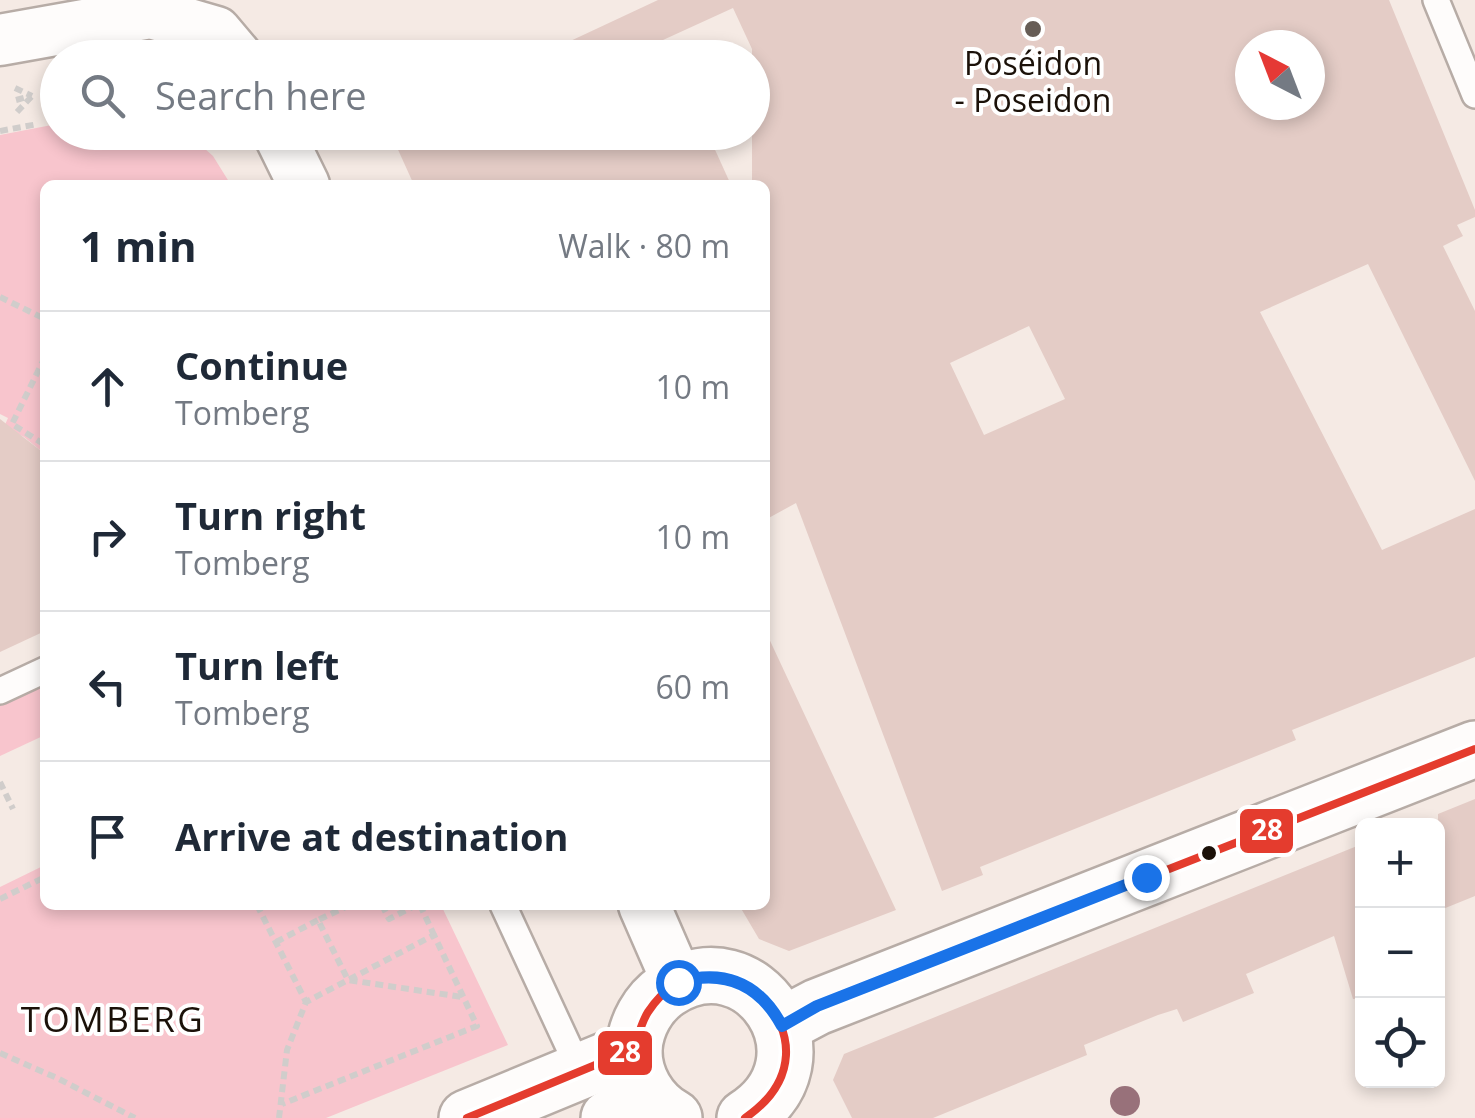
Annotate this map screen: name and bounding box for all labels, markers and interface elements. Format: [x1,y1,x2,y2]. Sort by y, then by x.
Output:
marker: Poséidon - Poseidon [1022,18,1044,40]
north arrow [1235,30,1325,120]
search box [40,40,770,150]
place label: Poséidon - Poseidon [955,41,1111,121]
icon: search [75,68,130,123]
text: Search here [155,69,367,121]
text: 1 min [80,217,197,274]
text: Walk · 80 m [558,224,730,267]
text: Continue [175,339,348,391]
icon: ahead [80,359,135,414]
text: 10 m [655,365,730,408]
text: Tomberg [175,391,310,434]
text: Turn right [175,489,366,541]
icon: right [80,509,135,564]
text: 10 m [655,515,730,558]
text: Tomberg [175,541,310,584]
text: Turn left [175,639,339,691]
icon: left [80,659,135,714]
text: 60 m [655,665,730,708]
text: Tomberg [175,691,310,734]
line badge: 28 [1238,807,1295,855]
icon: arrive [80,809,135,864]
text: Arrive at destination [175,810,569,862]
text: 28 [1251,810,1283,848]
map controls [1355,818,1445,1088]
button: + [1355,818,1445,908]
unlabelled marker [1199,843,1219,863]
route end [1124,855,1170,901]
button: − [1355,908,1445,998]
route start [656,960,702,1006]
district label: TOMBERG [21,995,205,1042]
button: locate [1355,998,1445,1088]
line badge: 28 [596,1029,654,1077]
text: 28 [609,1032,641,1070]

